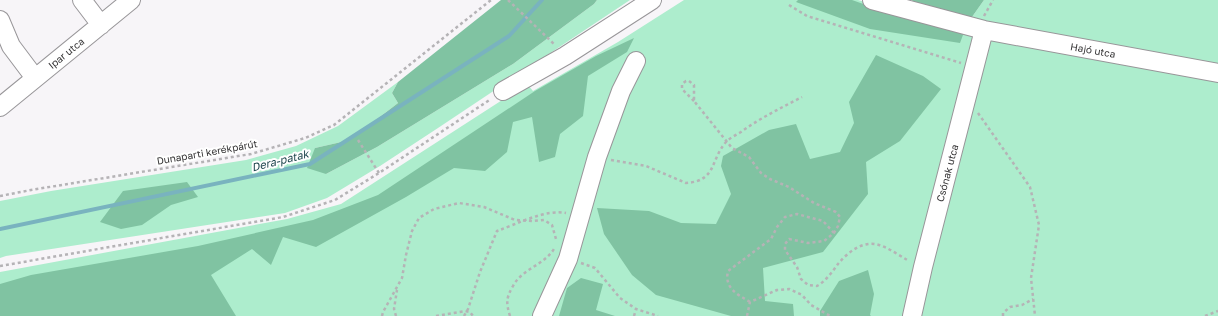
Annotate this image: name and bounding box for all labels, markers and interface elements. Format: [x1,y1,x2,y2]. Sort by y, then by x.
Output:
street label: Ipar utca [46,35,86,71]
street label: Hajó utca [1070,40,1116,60]
street label: Dunaparti kerékpárút [156,137,258,167]
street label: Csónak utca [934,143,960,203]
water label: Dera-patak [250,146,312,174]

